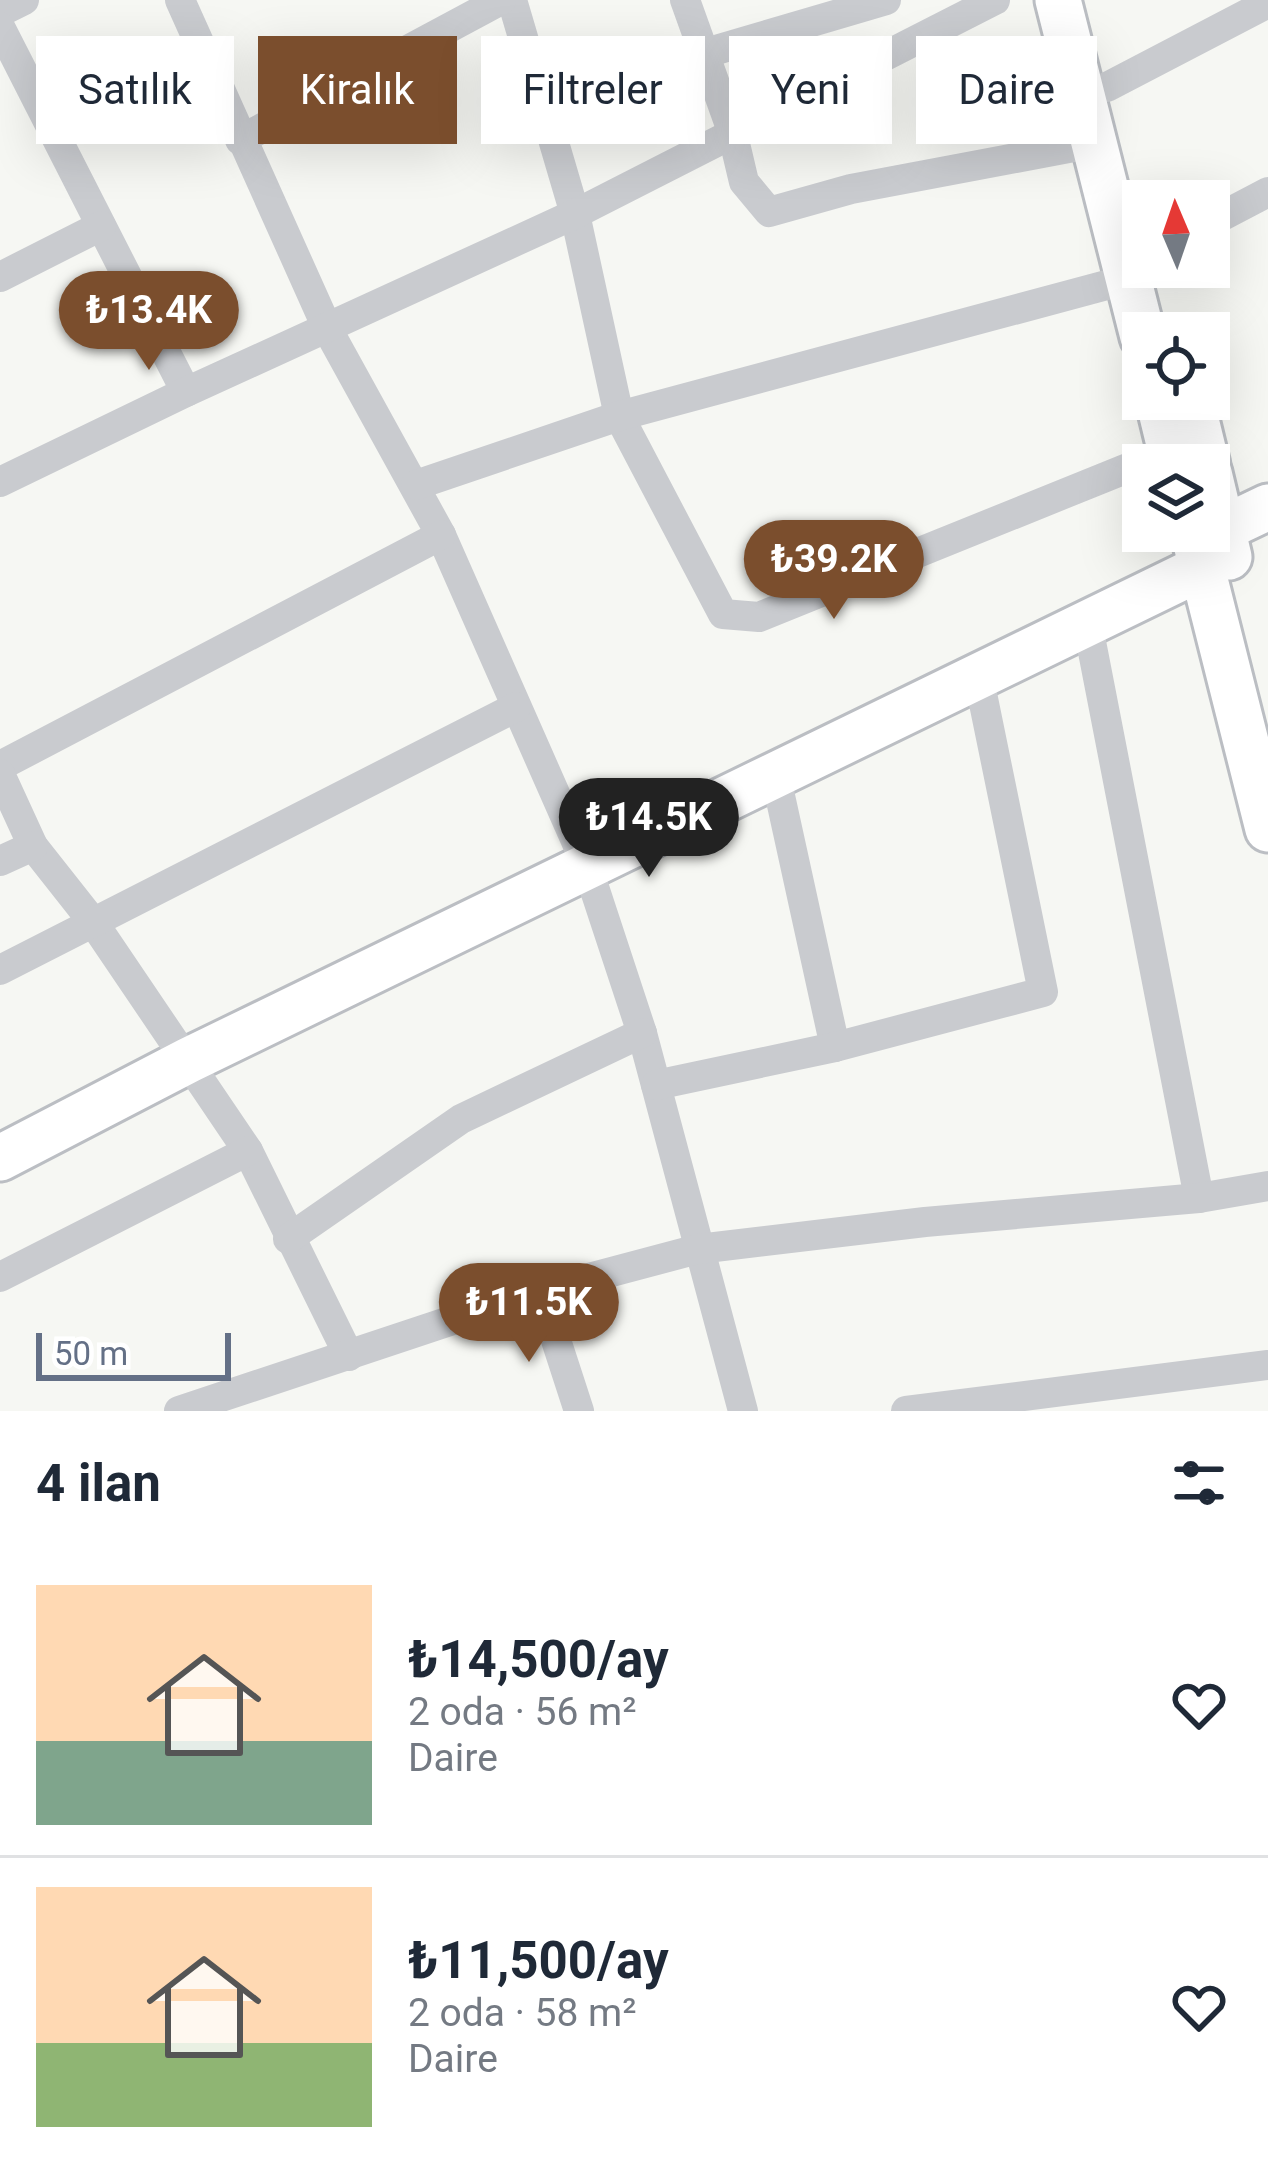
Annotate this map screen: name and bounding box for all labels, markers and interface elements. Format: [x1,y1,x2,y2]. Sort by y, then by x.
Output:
chip: Satılık [36,36,234,144]
chip: Kiralık [258,36,457,144]
chip: Filtreler [481,36,705,144]
chip: Yeni [729,36,892,144]
chip: Daire [916,36,1097,144]
north arrow [1122,180,1230,288]
map controls [1122,180,1230,552]
pin: ₺13.4K [51,271,247,373]
text: ₺13.4K [86,287,212,333]
button: locate [1122,312,1230,420]
button: layers [1122,444,1230,552]
pin: ₺39.2K [736,520,932,622]
text: ₺39.2K [771,536,897,582]
pin: ₺14.5K [551,778,747,880]
text: ₺14.5K [586,794,712,840]
pin: ₺11.5K [431,1263,627,1365]
text: ₺11.5K [466,1279,592,1325]
scale bar [36,1327,231,1380]
text: 50 m [54,1334,128,1373]
icon: filters [1166,1450,1232,1516]
text: 4 ilan [36,1454,161,1513]
text: ₺14,500/ay [408,1630,669,1689]
icon: home [132,1633,276,1777]
icon: heart [1166,1672,1232,1738]
text: 2 oda · 56 m² [408,1689,637,1735]
text: Daire [408,1735,498,1781]
text: ₺11,500/ay [408,1931,669,1990]
icon: home [132,1935,276,2079]
icon: heart [1166,1974,1232,2040]
text: 2 oda · 58 m² [408,1990,637,2036]
text: Daire [408,2036,498,2082]

